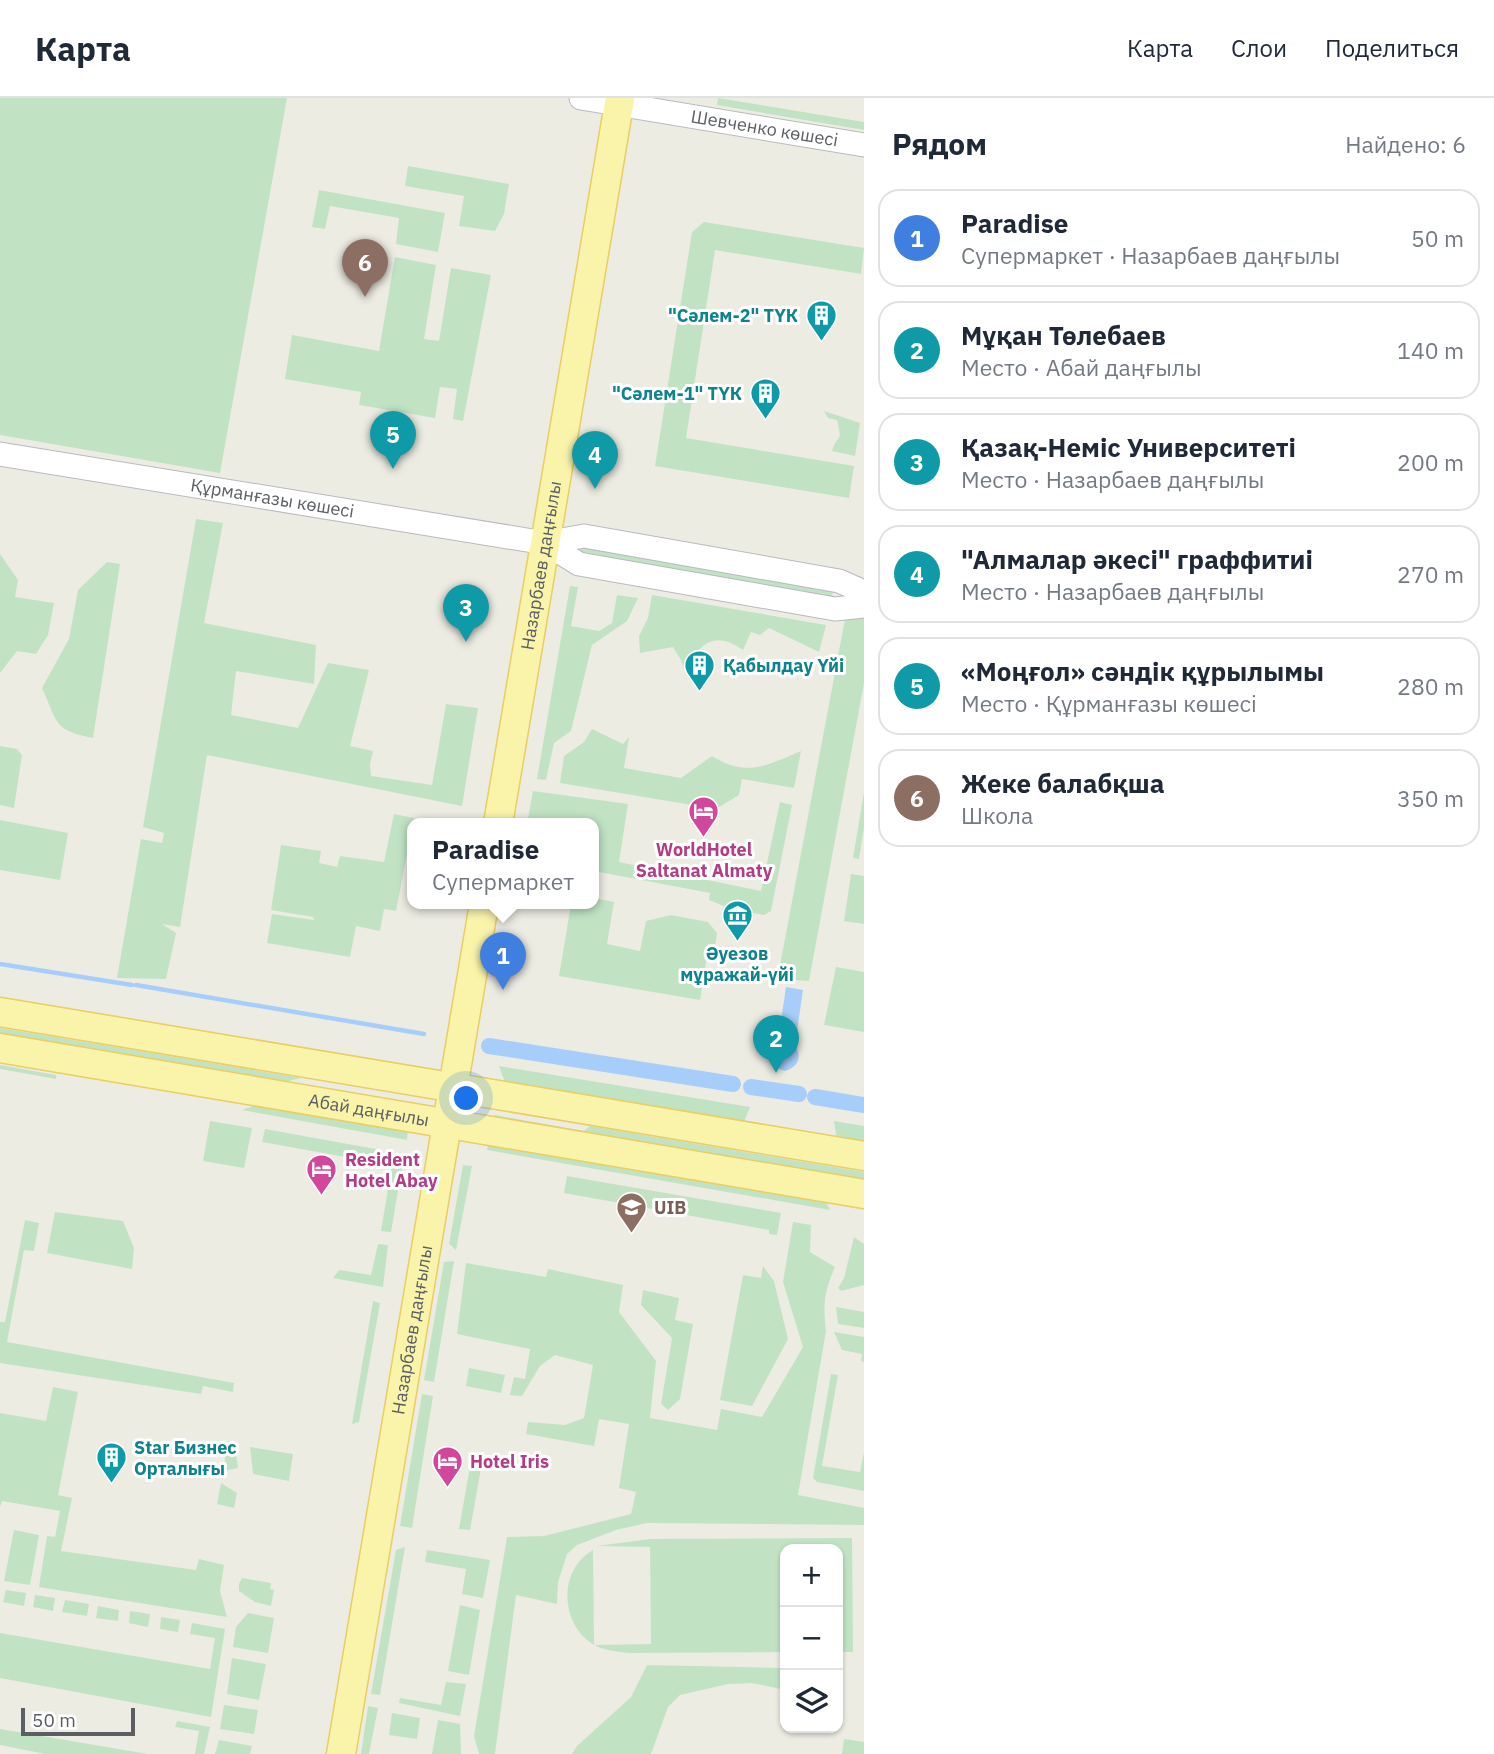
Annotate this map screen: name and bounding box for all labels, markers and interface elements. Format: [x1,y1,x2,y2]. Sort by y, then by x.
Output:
text: Карта [35,27,131,70]
text: Карта [1127,32,1193,64]
text: Слои [1231,32,1287,64]
text: Поделиться [1325,32,1459,64]
street label: Шевченко көшесі [689,104,840,152]
text: Рядом [892,124,987,163]
text: Найдено: 6 [1345,129,1466,159]
text: Paradise [961,206,1068,240]
text: 1 [910,223,924,253]
text: 50 m [1411,223,1464,253]
pin: 6 [342,239,388,297]
text: Супермаркет · Назарбаев даңғылы [961,240,1340,270]
building icon: "Сәлем-2" ТҮК [804,299,838,343]
place label: "Сәлем-2" ТҮК [668,304,798,327]
text: Мұқан Төлебаев [961,318,1166,352]
text: 2 [910,335,924,365]
text: 140 m [1397,335,1464,365]
text: Место · Абай даңғылы [961,352,1202,382]
building icon: "Сәлем-1" ТҮК [748,377,782,421]
place label: "Сәлем-1" ТҮК [612,382,742,405]
pin: 5 [370,411,416,469]
text: Қазақ-Неміс Университеті [961,430,1296,464]
pin: 4 [572,431,618,489]
text: 3 [910,447,924,477]
text: 200 m [1397,447,1464,477]
text: Место · Назарбаев даңғылы [961,464,1264,494]
street label: Құрманғазы көшесі [189,473,356,523]
street label: Назарбаев даңғылы [515,479,566,652]
text: "Алмалар әкесі" граффитиі [961,542,1313,576]
text: 4 [910,559,924,589]
text: 270 m [1397,559,1464,589]
text: Место · Назарбаев даңғылы [961,576,1264,606]
pin: 3 [443,584,489,642]
building icon: Қабылдау Үйі [683,649,717,693]
place label: Қабылдау Үйі [723,654,844,677]
text: «Моңғол» сәндік құрылымы [961,654,1324,688]
text: 5 [910,671,924,701]
text: 280 m [1397,671,1464,701]
text: Место · Құрманғазы көшесі [961,688,1257,718]
text: Жеке балабқша [961,766,1165,800]
text: 6 [910,783,924,813]
text: 350 m [1397,783,1464,813]
hotel icon: WorldHotel Saltanat Almaty [687,795,721,839]
text: Школа [961,800,1033,830]
popup [407,818,599,909]
text: Paradise [432,832,539,866]
place label: WorldHotel Saltanat Almaty [636,838,773,882]
text: Супермаркет [432,866,574,896]
museum icon: Әуезов мұражай-үйі [720,899,754,943]
pin: 1 [480,932,526,990]
place label: Әуезов мұражай-үйі [680,942,794,986]
pin: 2 [753,1015,799,1073]
your location [449,1081,483,1115]
street label: Абай даңғылы [307,1088,431,1131]
place label: Resident Hotel Abay [345,1148,438,1192]
hotel icon: Resident Hotel Abay [305,1153,339,1197]
school or university icon: UIB [614,1191,648,1235]
place label: UIB [654,1196,686,1219]
street label: Назарбаев даңғылы [386,1244,437,1416]
place label: Star Бизнес Орталығы [134,1436,237,1480]
building icon: Star Бизнес Орталығы [94,1441,128,1485]
hotel icon: Hotel Iris [430,1445,464,1489]
place label: Hotel Iris [470,1450,549,1473]
map controls [780,1544,843,1733]
button: + [780,1544,843,1607]
button: − [780,1607,843,1670]
button: layers [780,1670,843,1733]
scale bar [21,1705,135,1737]
text: 50 m [32,1708,76,1732]

